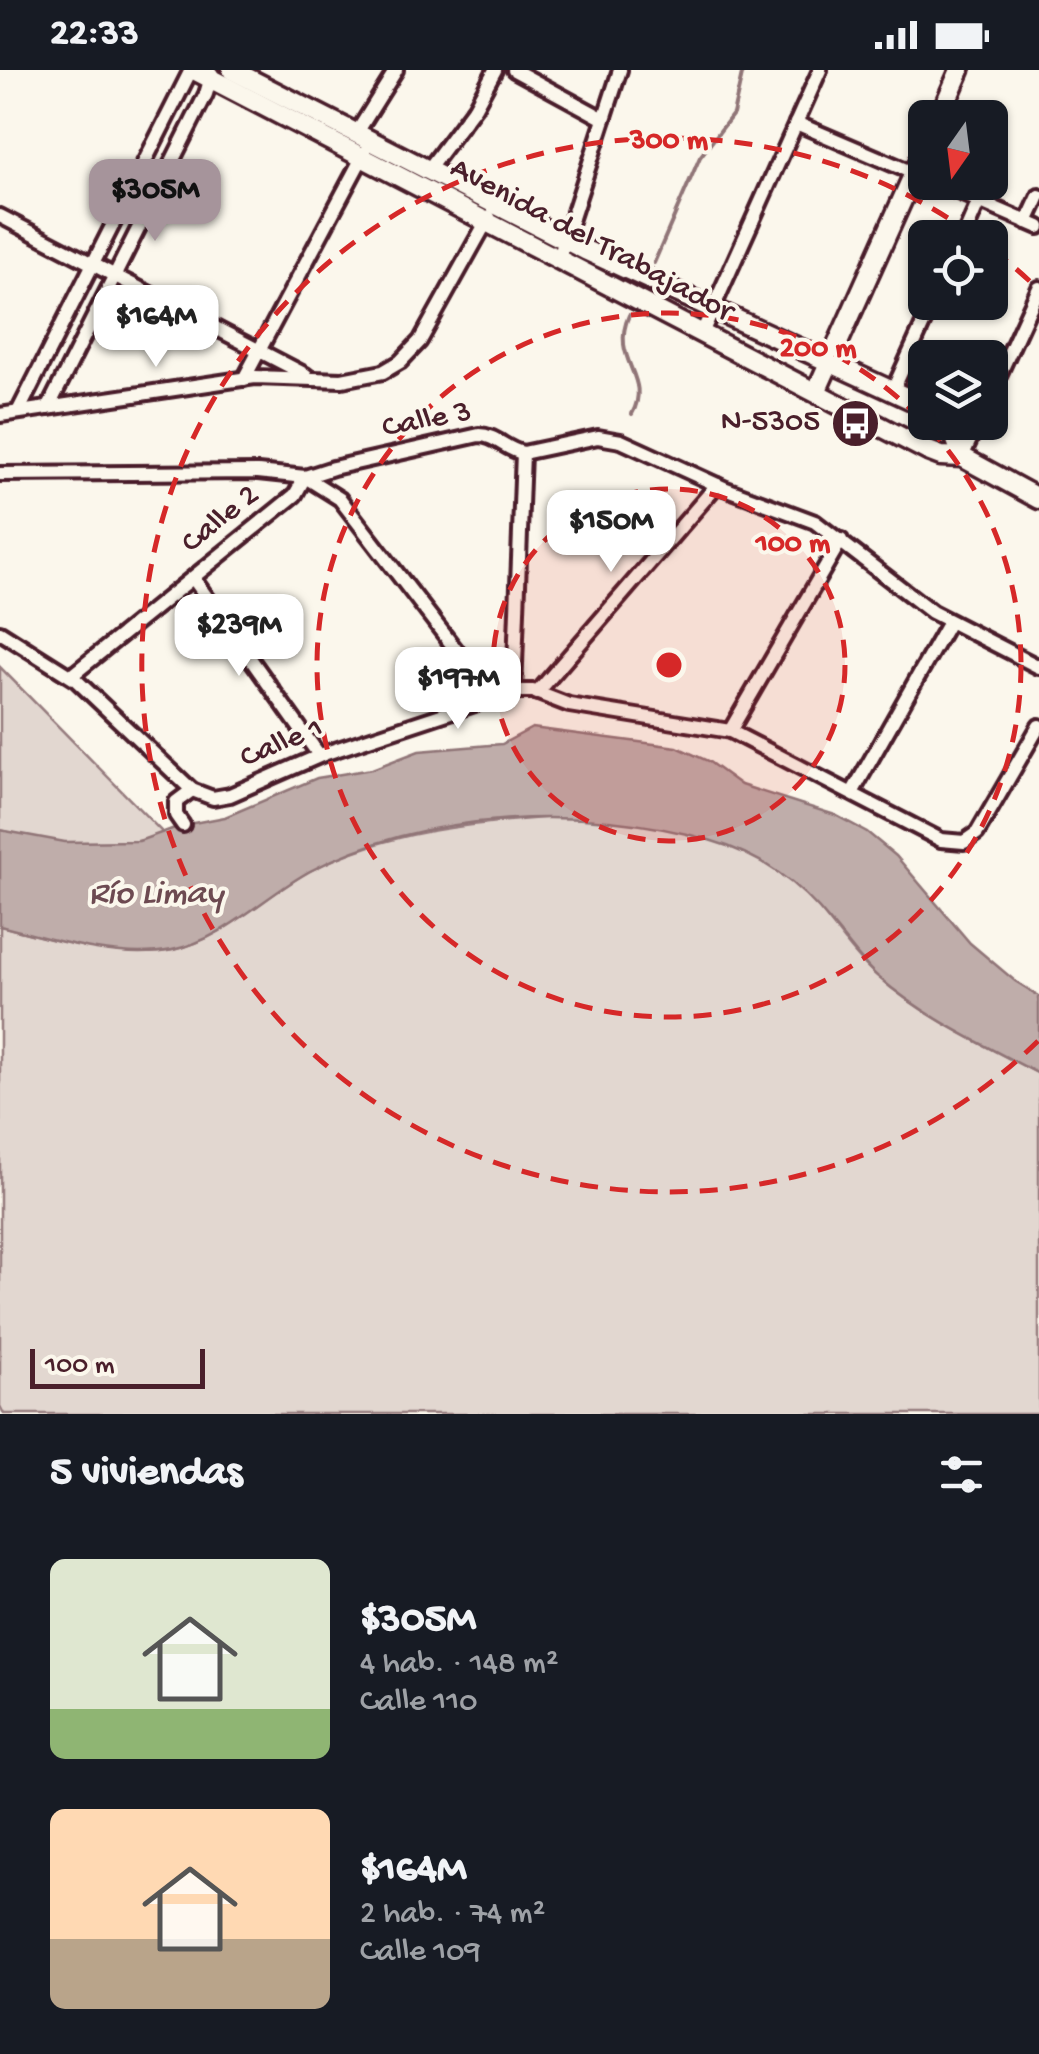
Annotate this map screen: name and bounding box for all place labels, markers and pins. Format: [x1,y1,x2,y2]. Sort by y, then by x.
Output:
pin: $305M [85,159,225,244]
pin: $164M [86,285,226,370]
bus stop icon: N-5305 [829,397,881,449]
place label: N-5305 [721,404,820,442]
pin: $150M [541,490,681,575]
pin: $239M [169,594,309,679]
pin: $197M [388,647,528,732]
centre of rings [651,647,687,683]

